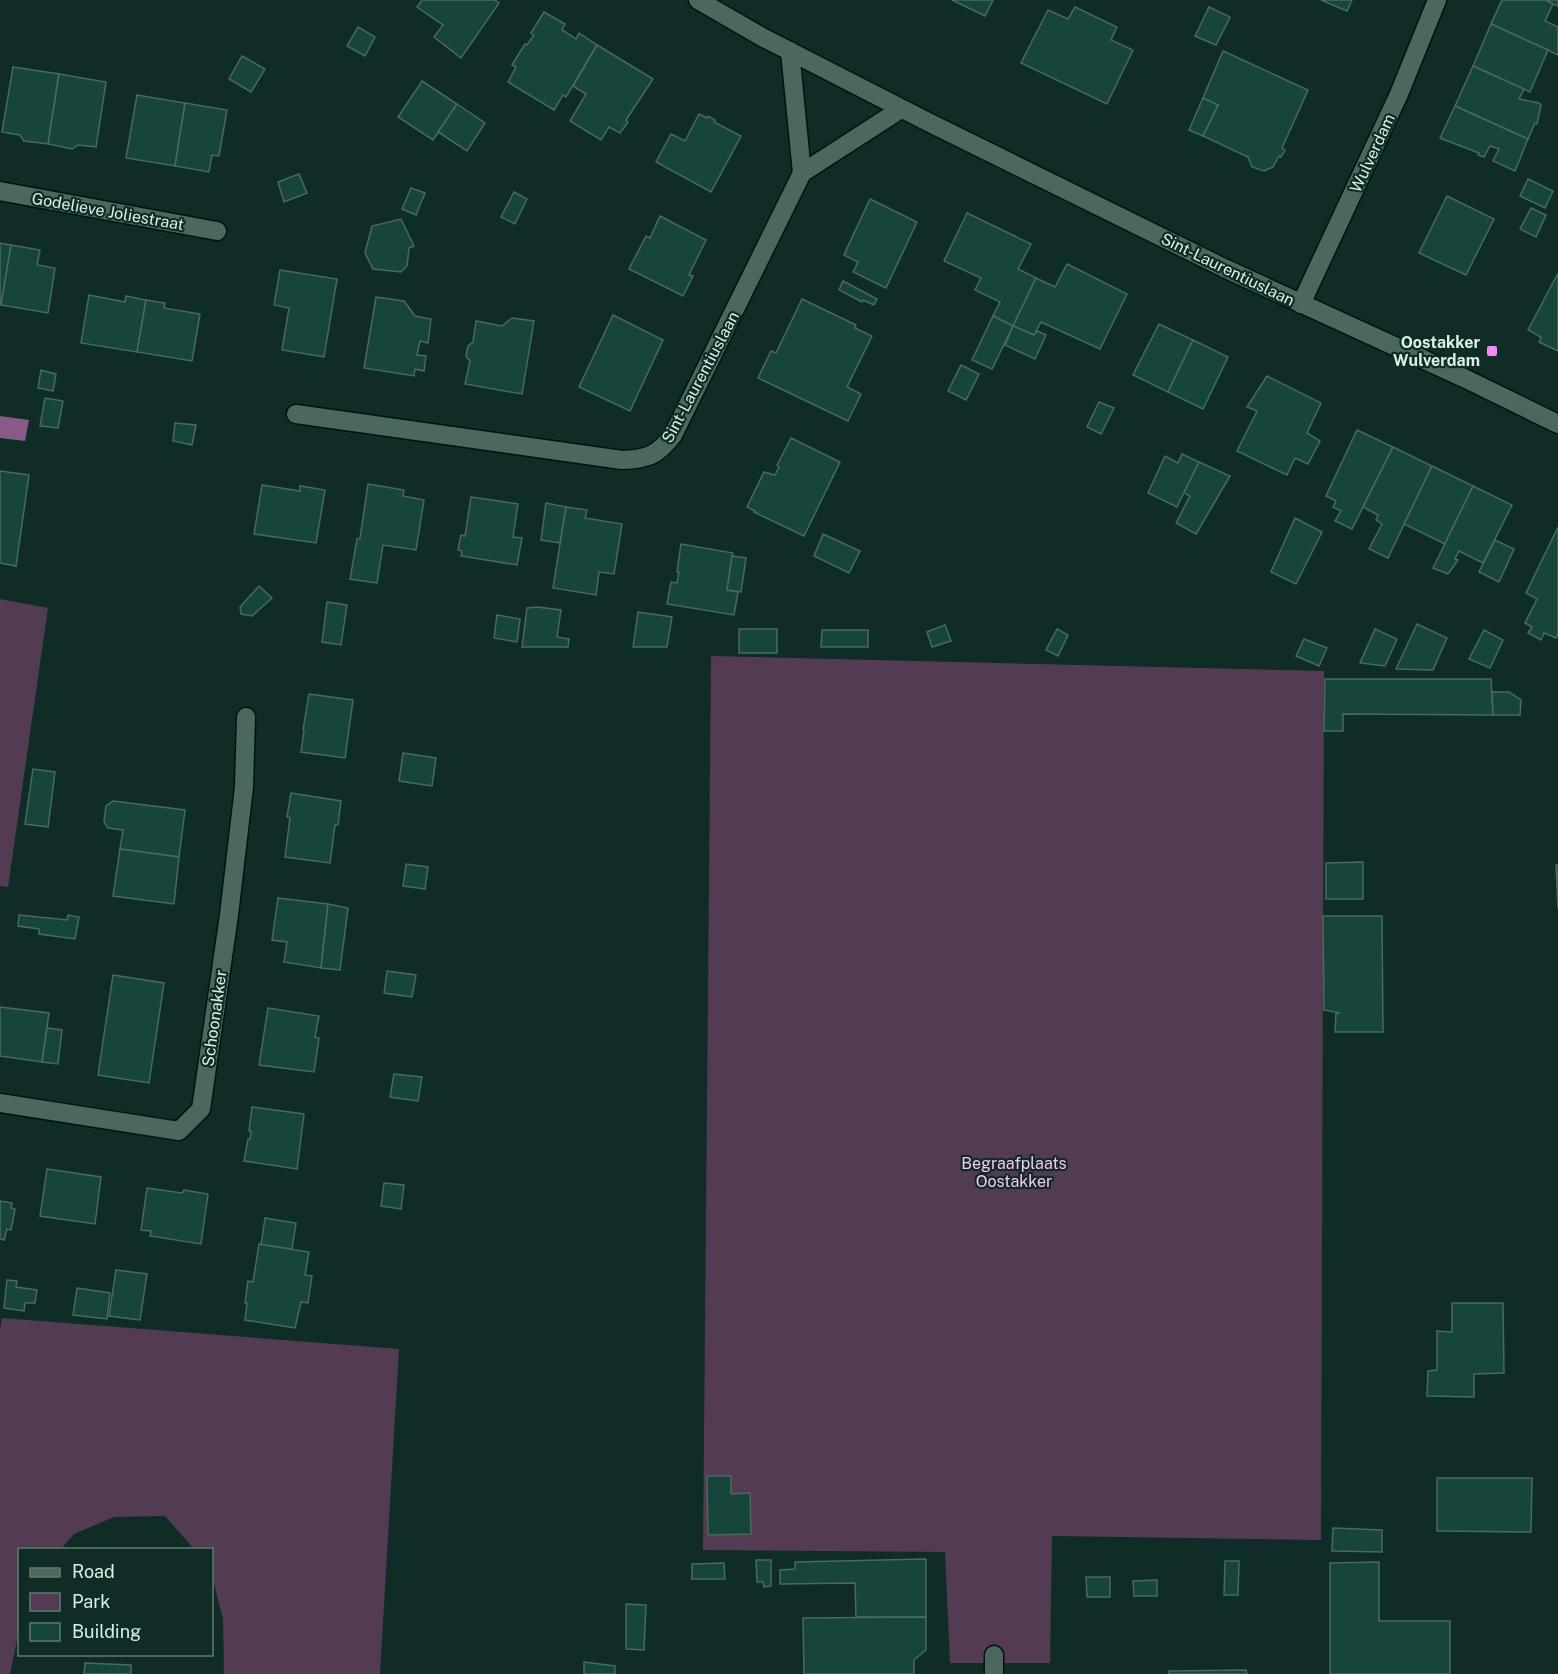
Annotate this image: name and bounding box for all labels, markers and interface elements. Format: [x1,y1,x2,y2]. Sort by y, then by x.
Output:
street label: Wulverdam [1346,111,1399,196]
street label: Godelieve Joliestraat [30,189,186,234]
street label: Sint-Laurentiuslaan [1158,229,1298,310]
street label: Sint-Laurentiuslaan [658,308,743,446]
place label: Oostakker Wulverdam [1393,333,1480,370]
marker: Oostakker Wulverdam [1485,344,1499,358]
street label: Schoonakker [198,968,231,1068]
park label: Begraafplaats Oostakker [961,1154,1067,1191]
legend [18,1548,213,1656]
text: Road [72,1561,115,1582]
text: Park [72,1591,110,1612]
text: Building [72,1621,141,1642]

